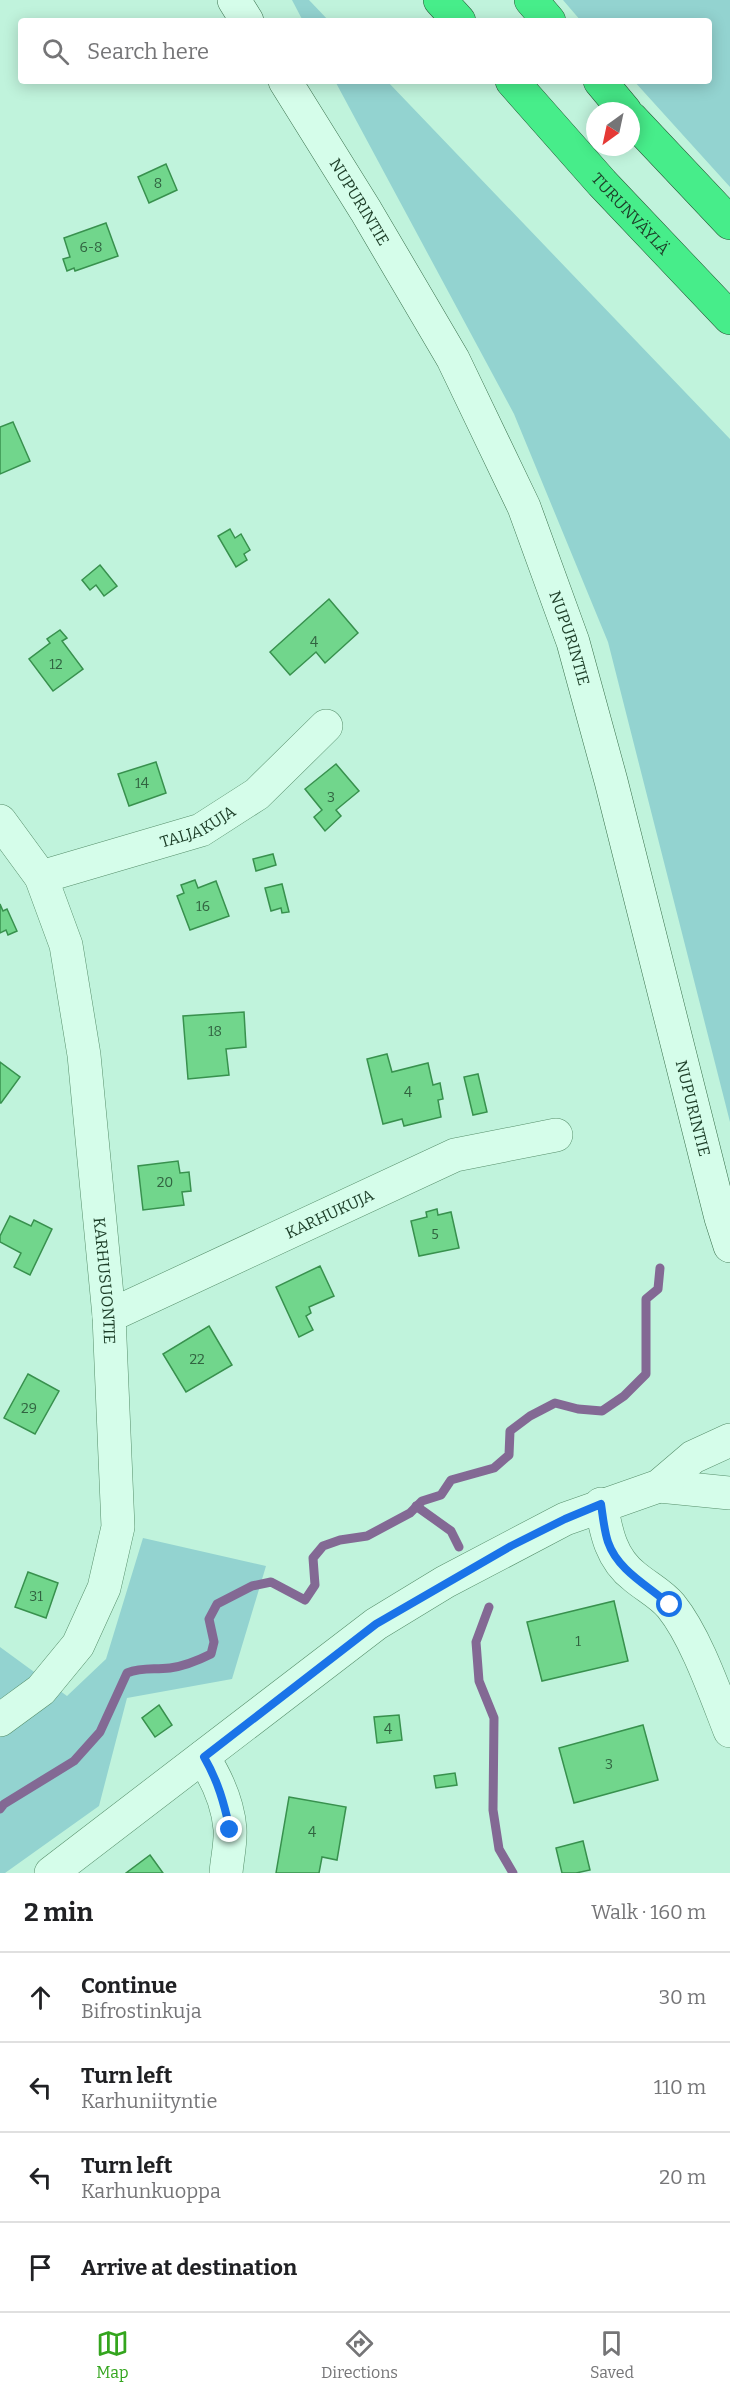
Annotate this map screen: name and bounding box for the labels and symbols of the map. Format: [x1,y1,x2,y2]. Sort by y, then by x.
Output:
north arrow [586,102,640,156]
street label: NUPURINTIE [326,155,394,249]
street label: TURUNVÄYLÄ [588,169,674,259]
house number: 8 [154,175,162,192]
house number: 6-8 [79,239,103,256]
street label: NUPURINTIE [546,588,594,688]
house number: 4 [310,634,318,651]
house number: 12 [49,656,63,673]
house number: 14 [135,775,149,792]
house number: 3 [327,789,335,806]
street label: TALJAKUJA [158,801,239,851]
house number: 16 [196,898,210,915]
house number: 18 [208,1023,222,1040]
street label: NUPURINTIE [672,1058,715,1158]
house number: 4 [404,1084,412,1101]
house number: 20 [157,1174,173,1191]
street label: KARHUKUJA [282,1185,377,1242]
street label: KARHUSUONTIE [90,1216,120,1345]
house number: 5 [431,1226,439,1243]
house number: 22 [189,1351,205,1368]
house number: 29 [21,1400,37,1417]
house number: 31 [29,1588,43,1605]
route start [656,1591,682,1617]
house number: 1 [575,1633,581,1650]
house number: 4 [384,1721,392,1738]
house number: 3 [605,1756,613,1773]
route end [216,1816,242,1842]
house number: 4 [308,1824,316,1841]

